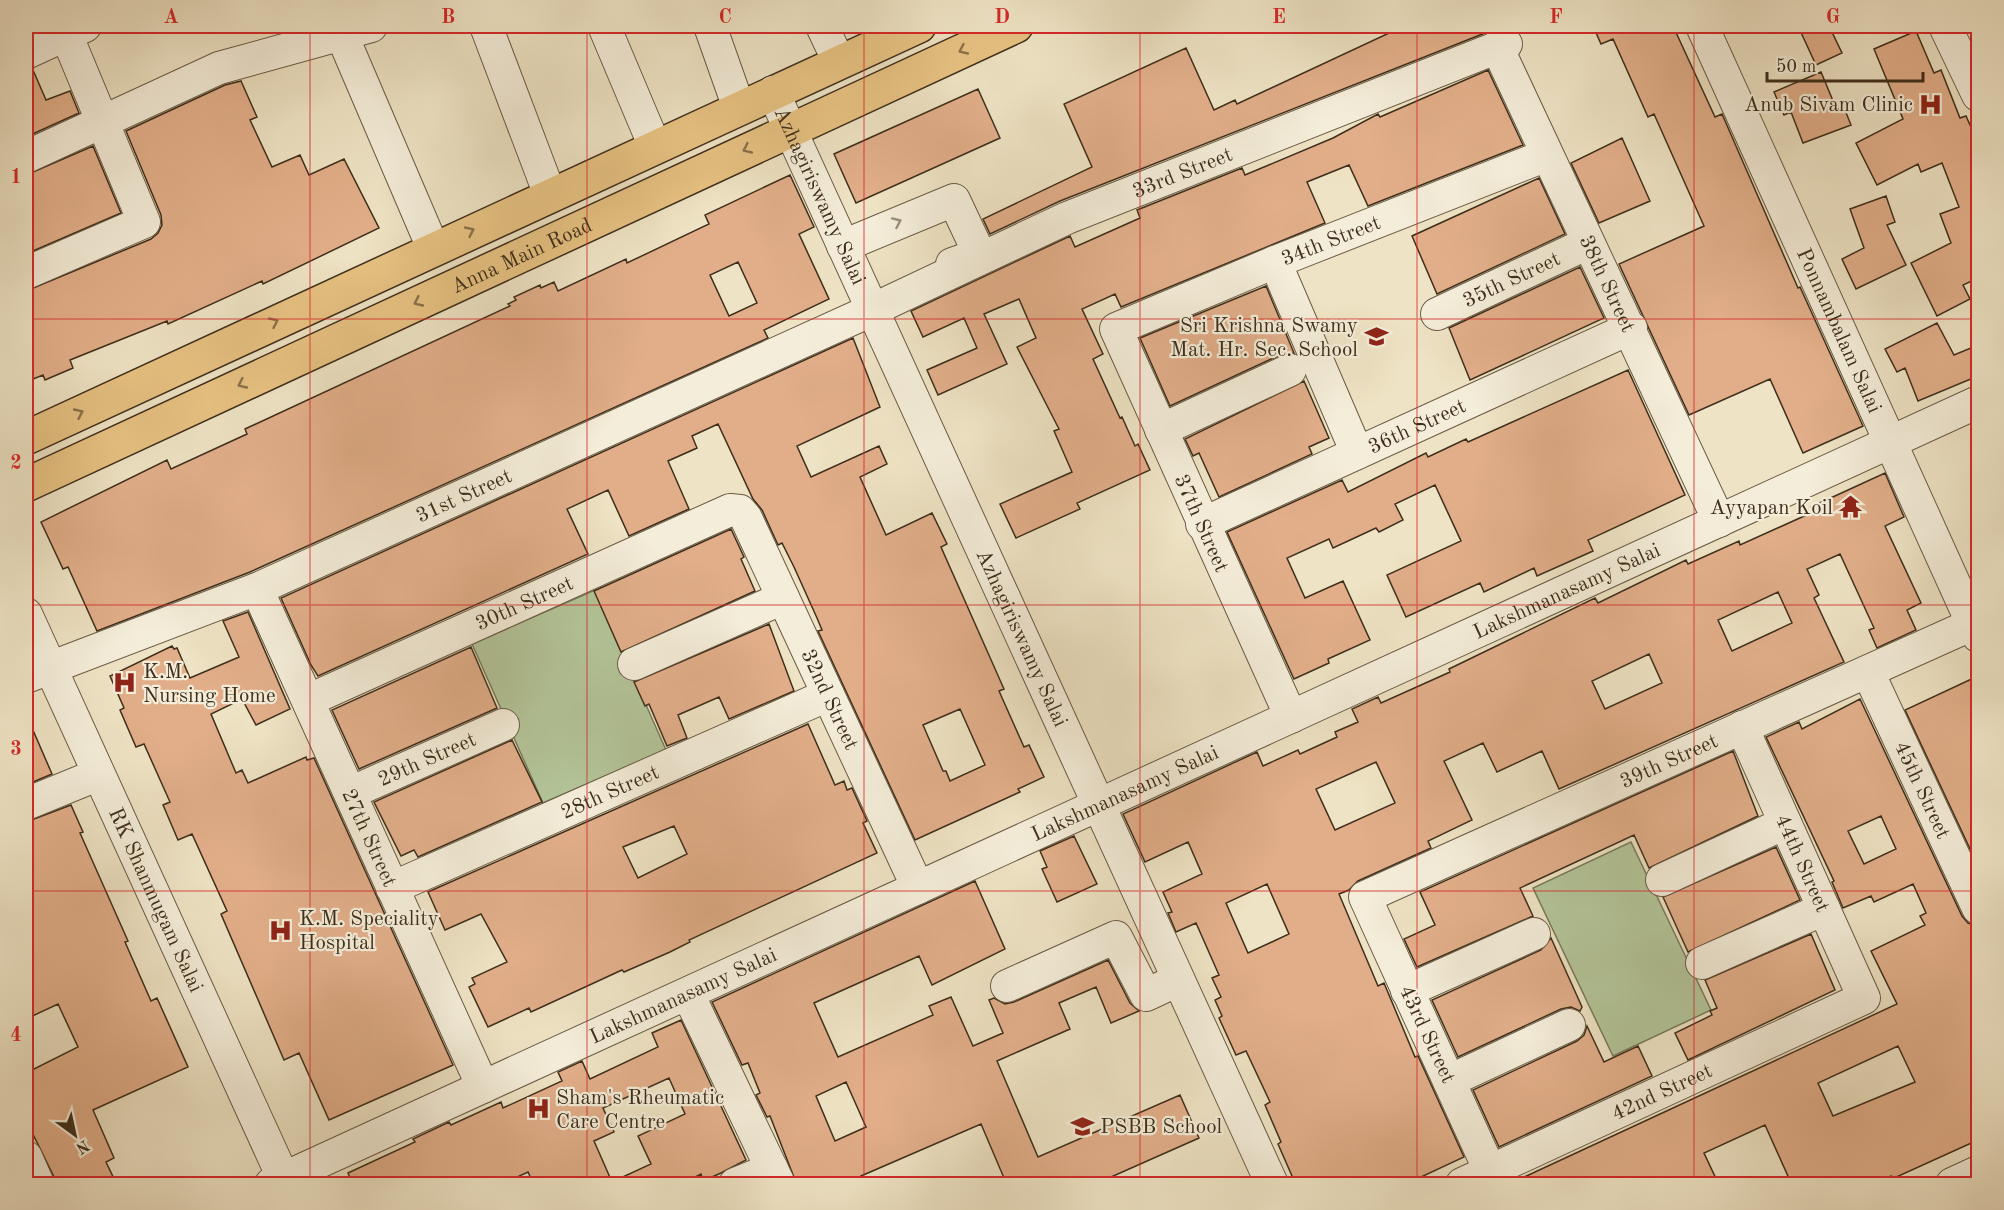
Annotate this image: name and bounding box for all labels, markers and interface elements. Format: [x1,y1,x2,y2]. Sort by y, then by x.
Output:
text: A [163,8,179,28]
text: B [441,8,455,28]
text: C [718,8,732,28]
text: D [994,8,1010,28]
text: E [1272,8,1286,28]
text: F [1549,8,1563,28]
text: G [1826,8,1840,28]
one-way arrow [958,42,969,54]
scale bar [1767,45,1923,83]
text: 50 m [1776,58,1816,76]
hospital icon: Anub Sivam Clinic [1918,91,1944,117]
place label: Anub Sivam Clinic [1744,95,1913,116]
street label: Azhagiriswamy Salai [769,104,869,288]
one-way arrow [743,141,754,153]
street label: 33rd Street [1130,145,1236,203]
text: 1 [10,168,22,188]
street label: 34th Street [1279,213,1384,270]
street label: Anna Main Road [448,215,596,298]
one-way arrow [891,217,902,229]
one-way arrow [464,226,475,238]
street label: 38th Street [1575,232,1638,336]
street label: Ponnambalam Salai [1792,245,1885,416]
street label: 35th Street [1460,249,1564,312]
one-way arrow [414,295,425,307]
place label: Sri Krishna Swamy Mat. Hr. Sec. School [1170,316,1358,361]
one-way arrow [268,317,279,329]
school or university icon: Sri Krishna Swamy Mat. Hr. Sec. School [1363,324,1389,350]
one-way arrow [237,377,248,389]
street label: 36th Street [1365,396,1469,459]
one-way arrow [72,408,83,420]
text: 2 [10,454,22,474]
street label: 31st Street [413,466,515,527]
street label: 37th Street [1170,472,1232,576]
temple icon: Ayyapan Koil [1838,494,1864,520]
place label: Ayyapan Koil [1710,498,1833,519]
street label: Lakshmanasamy Salai [1470,540,1664,644]
street label: Azhagiriswamy Salai [971,546,1071,730]
street label: 30th Street [473,573,577,635]
street label: 32nd Street [797,646,861,753]
place label: K.M. Nursing Home [143,662,276,707]
hospital icon: K.M. Nursing Home [112,670,138,696]
street label: 29th Street [375,729,480,791]
street label: 39th Street [1617,731,1721,793]
street label: 45th Street [1890,739,1953,842]
text: 3 [10,740,22,760]
street label: Lakshmanasamy Salai [1029,742,1222,846]
street label: 28th Street [558,762,662,824]
street label: 27th Street [337,786,400,890]
street label: RK Shanmugam Salai [104,805,206,996]
street label: 44th Street [1771,812,1833,916]
place label: K.M. Speciality Hospital [299,909,439,954]
hospital icon: K.M. Speciality Hospital [268,917,294,943]
street label: Lakshmanasamy Salai [587,945,780,1049]
street label: 43rd Street [1395,982,1458,1087]
text: 4 [10,1026,22,1046]
street label: 42nd Street [1609,1061,1716,1125]
place label: Sham's Rheumatic Care Centre [556,1088,724,1133]
hospital icon: Sham's Rheumatic Care Centre [525,1096,551,1122]
north arrow [45,1105,105,1165]
school or university icon: PSBB School [1069,1113,1095,1139]
place label: PSBB School [1100,1117,1223,1138]
text: N [72,1136,92,1156]

